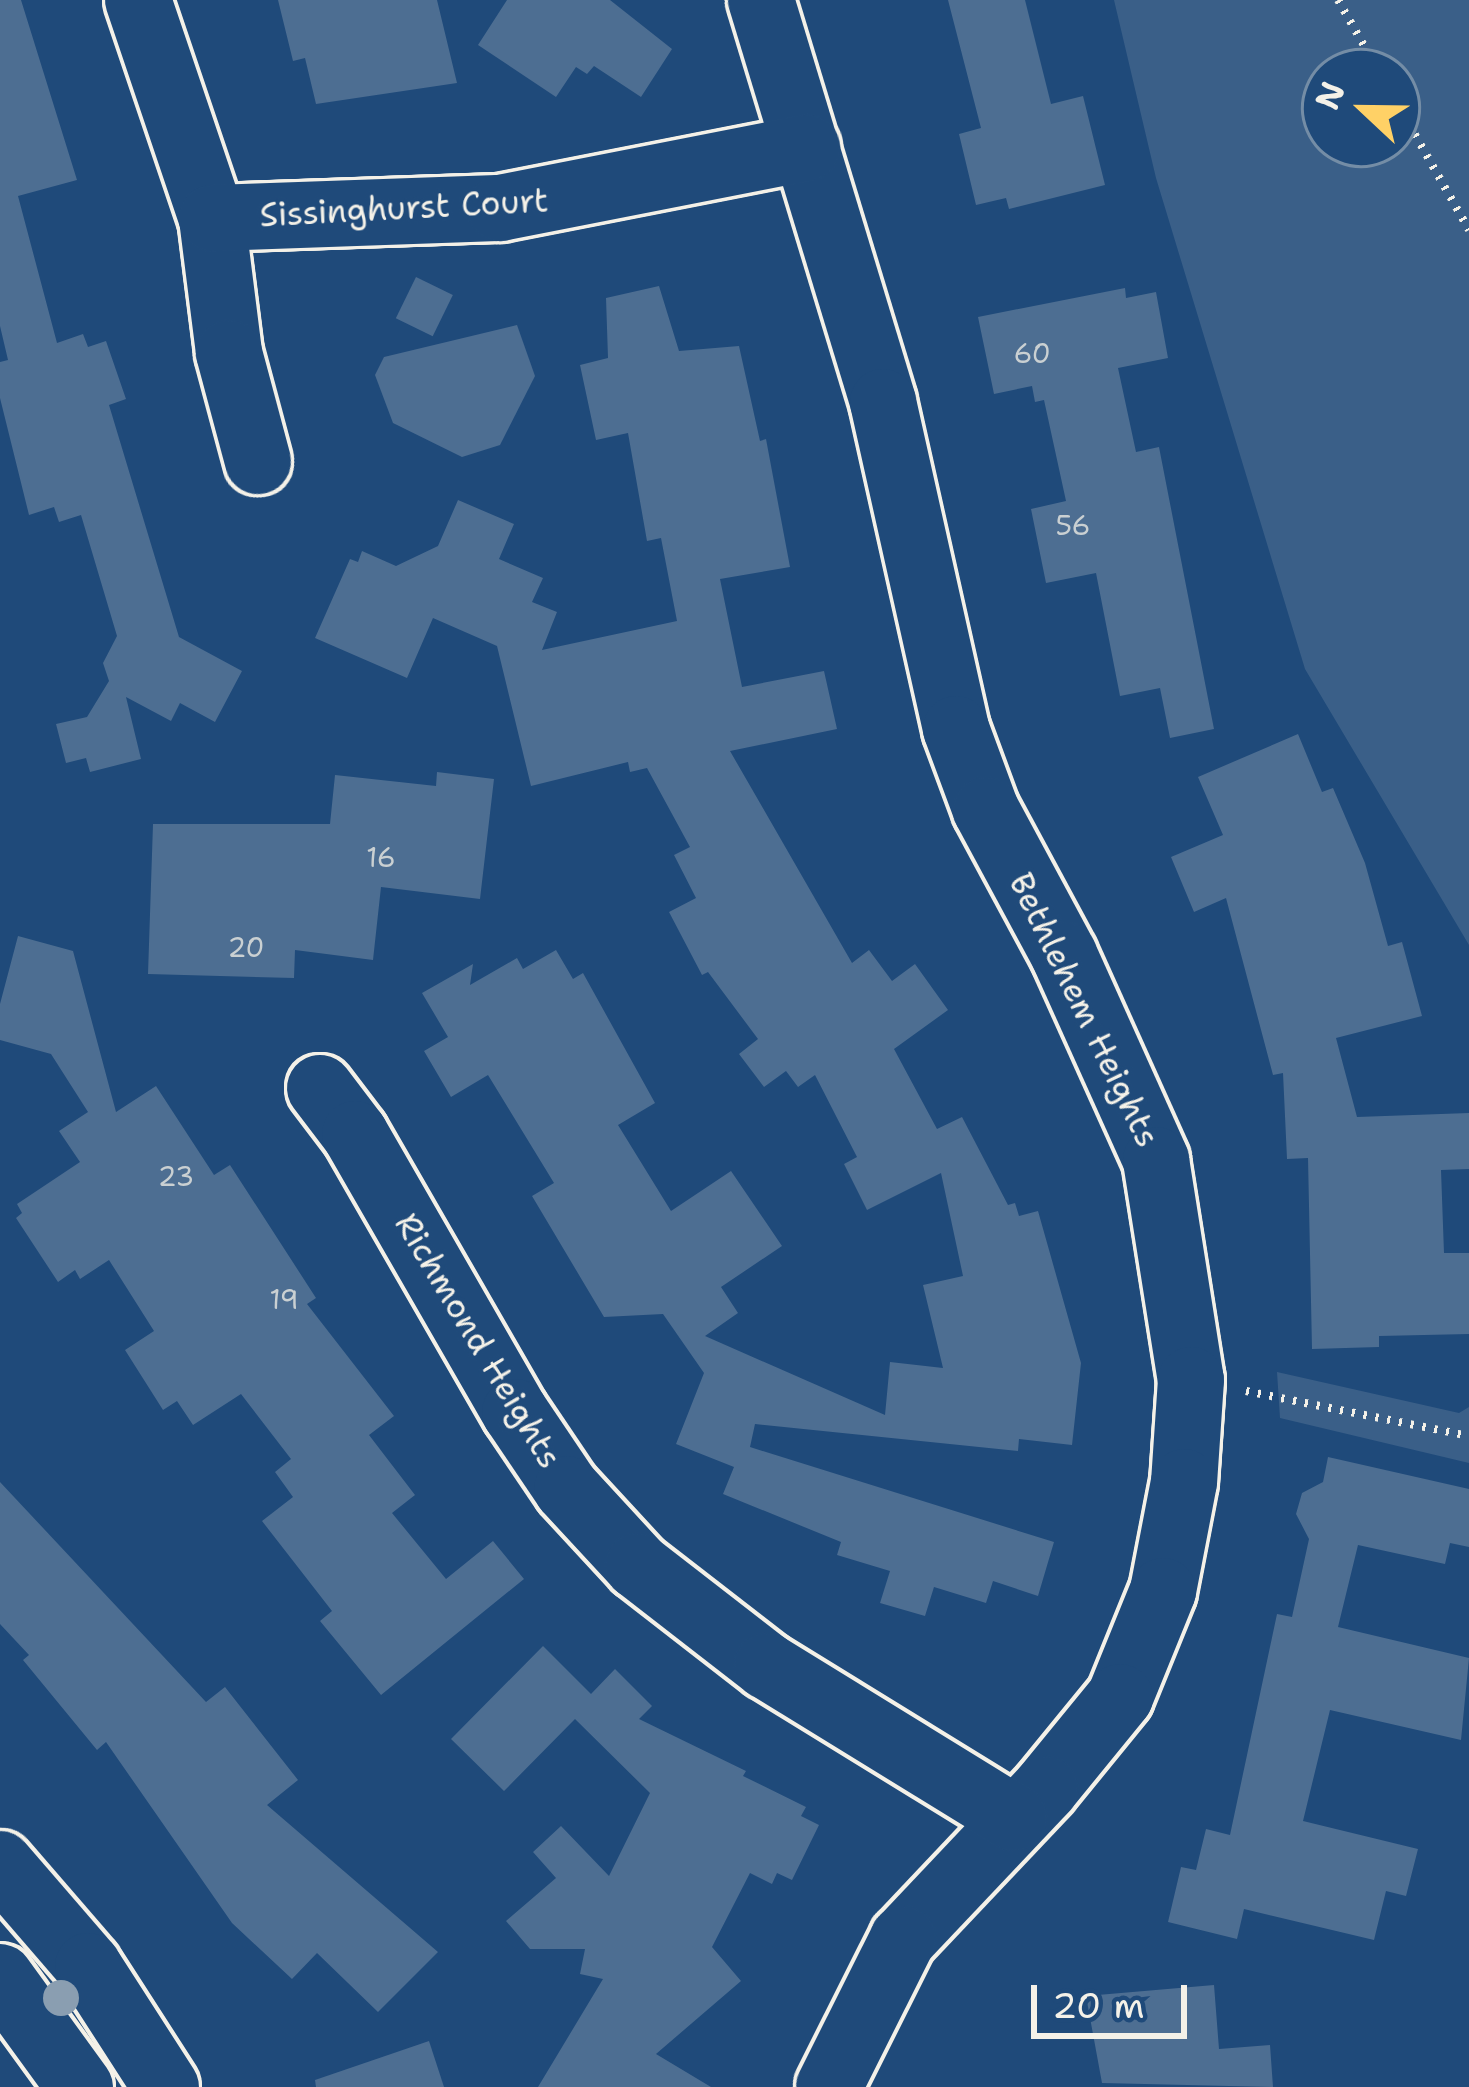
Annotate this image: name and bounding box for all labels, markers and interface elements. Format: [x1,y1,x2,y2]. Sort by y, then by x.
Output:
north arrow [1301,48,1421,168]
text: N [1304,75,1356,116]
street label: Sissinghurst Court [259,181,549,235]
house number: 60 [1013,338,1051,370]
house number: 56 [1055,510,1091,542]
house number: 16 [366,842,396,874]
street label: Bethlehem Heights [1001,867,1167,1153]
house number: 20 [228,932,264,964]
house number: 23 [158,1161,194,1193]
street label: Richmond Heights [386,1206,570,1476]
house number: 19 [269,1284,299,1316]
scale bar [1037,1961,1193,2035]
text: 20 m [1052,1981,1145,2030]

